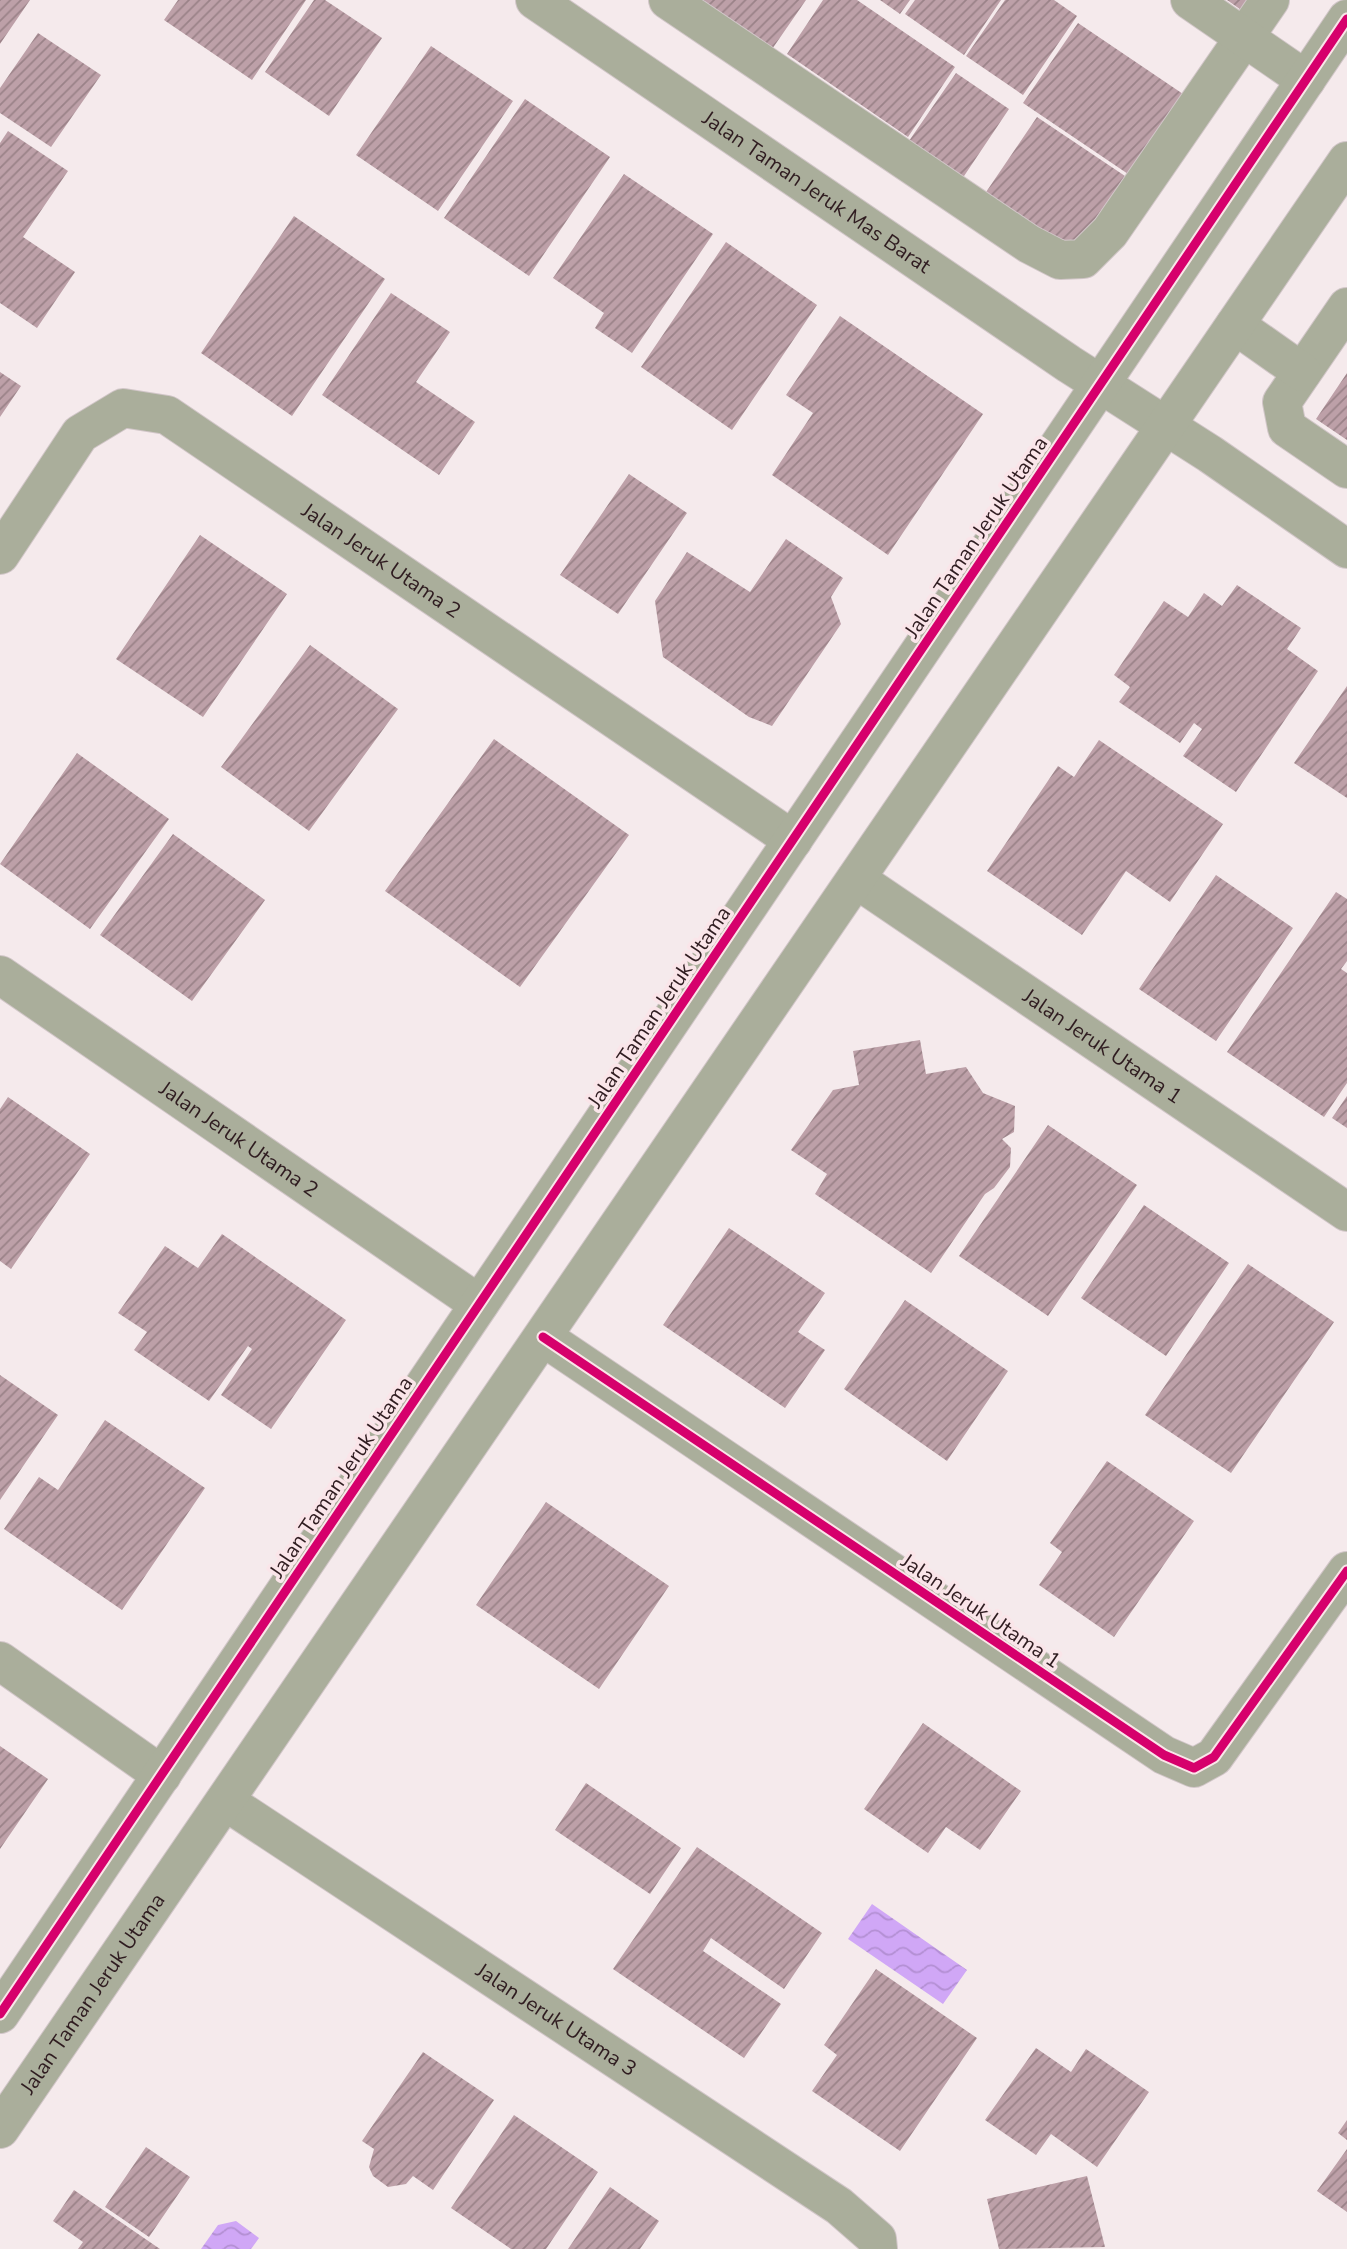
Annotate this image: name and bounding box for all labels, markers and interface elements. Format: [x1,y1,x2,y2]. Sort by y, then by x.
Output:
street label: Jalan Taman Jeruk Mas Barat [696,104,937,280]
street label: Jalan Taman Jeruk Utama [898,431,1054,644]
street label: Jalan Jeruk Utama 2 [295,496,467,625]
street label: Jalan Taman Jeruk Utama [581,901,737,1114]
street label: Jalan Jeruk Utama 1 [1017,982,1188,1110]
street label: Jalan Jeruk Utama 2 [153,1074,324,1204]
street label: Jalan Taman Jeruk Utama [263,1371,419,1584]
street label: Jalan Jeruk Utama 1 [895,1547,1066,1675]
street label: Jalan Taman Jeruk Utama [13,1888,171,2100]
street label: Jalan Jeruk Utama 3 [470,1956,642,2083]

